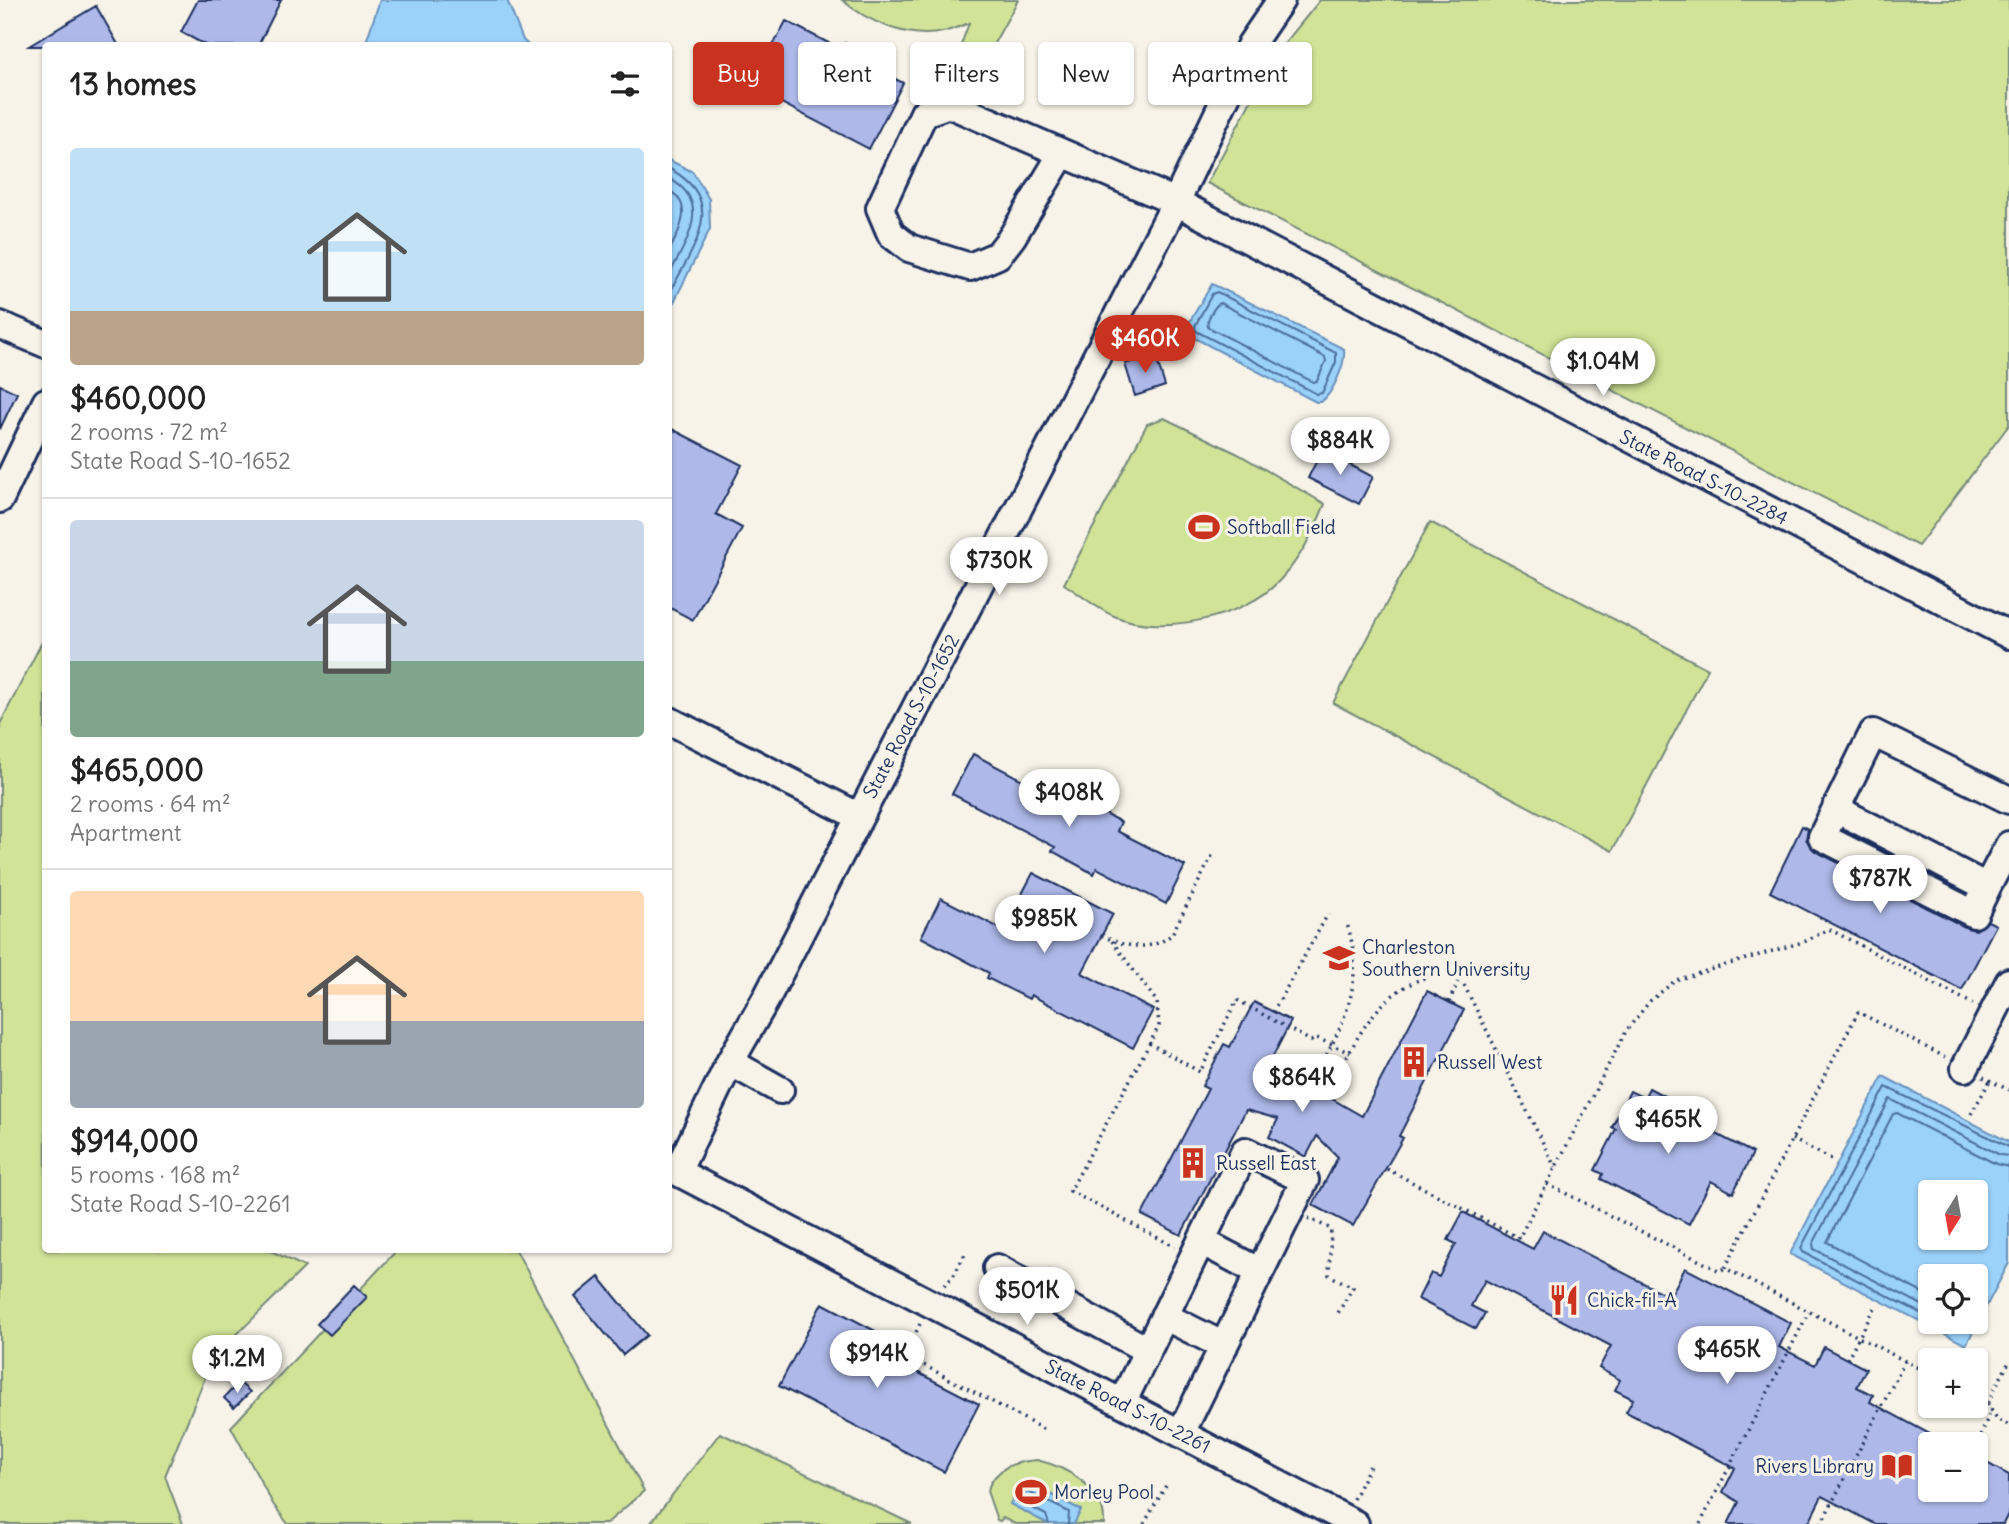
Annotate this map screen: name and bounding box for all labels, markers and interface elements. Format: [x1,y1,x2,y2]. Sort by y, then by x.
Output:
chip: Buy [693,42,784,105]
chip: Rent [798,42,896,105]
chip: Filters [910,42,1024,105]
chip: New [1038,42,1134,105]
chip: Apartment [1148,42,1312,105]
text: 13 homes [70,65,196,103]
icon: filters [606,65,644,103]
icon: home [294,194,420,320]
pin: $460K [1096,316,1194,375]
text: $460K [1111,323,1179,352]
pin: $1.04M [1546,338,1660,398]
text: $1.04M [1566,346,1640,375]
text: $460,000 [70,379,207,417]
text: 2 rooms · 72 m² [70,417,228,446]
pin: $884K [1291,418,1389,477]
street label: State Road S-10-2284 [1616,424,1792,530]
text: $884K [1307,425,1373,454]
text: State Road S-10-1652 [70,446,291,475]
sports icon: Softball Field [1187,510,1221,544]
place label: Softball Field [1227,515,1336,539]
pin: $730K [950,538,1048,597]
text: $730K [966,545,1032,574]
icon: home [294,566,420,692]
street label: State Road S-10-1652 [858,630,964,802]
text: $465,000 [70,751,204,789]
pin: $408K [1020,770,1118,829]
text: $408K [1035,777,1103,806]
text: 2 rooms · 64 m² [70,789,231,818]
text: Apartment [70,818,182,847]
pin: $787K [1831,856,1929,915]
text: $787K [1849,863,1911,892]
pin: $985K [995,895,1093,955]
text: $985K [1011,903,1077,932]
place label: Charleston Southern University [1362,935,1531,981]
icon: home [294,937,420,1063]
school or university icon: Charleston Southern University [1322,941,1356,975]
building icon: Russell West [1397,1045,1431,1079]
place label: Russell West [1437,1050,1543,1074]
pin: $864K [1253,1054,1351,1114]
text: $864K [1269,1062,1335,1091]
pin: $465K [1619,1096,1717,1156]
text: $465K [1635,1104,1701,1133]
text: $914,000 [70,1122,199,1160]
building icon: Russell East [1176,1146,1210,1180]
place label: Russell East [1216,1151,1316,1175]
text: 5 rooms · 168 m² [70,1160,240,1189]
north arrow [1918,1180,1988,1250]
map controls [1918,1180,1988,1502]
text: State Road S-10-2261 [70,1189,291,1218]
button: locate [1918,1264,1988,1334]
pin: $501K [978,1268,1076,1327]
text: $501K [995,1275,1059,1304]
restaurant icon: Chick-fil-A [1547,1283,1581,1317]
place label: Chick-fil-A [1587,1288,1677,1312]
pin: $465K [1678,1326,1776,1386]
pin: $914K [828,1330,926,1390]
text: $465K [1694,1334,1760,1363]
pin: $1.2M [188,1336,286,1395]
text: $914K [846,1338,908,1367]
text: $1.2M [208,1343,266,1372]
button: + [1918,1348,1988,1418]
street label: State Road S-10-2261 [1041,1354,1215,1458]
button: − [1918,1432,1988,1502]
library icon: Rivers Library [1880,1449,1914,1483]
place label: Rivers Library [1755,1454,1874,1478]
sports icon: Morley Pool [1014,1475,1048,1509]
place label: Morley Pool [1054,1480,1154,1504]

